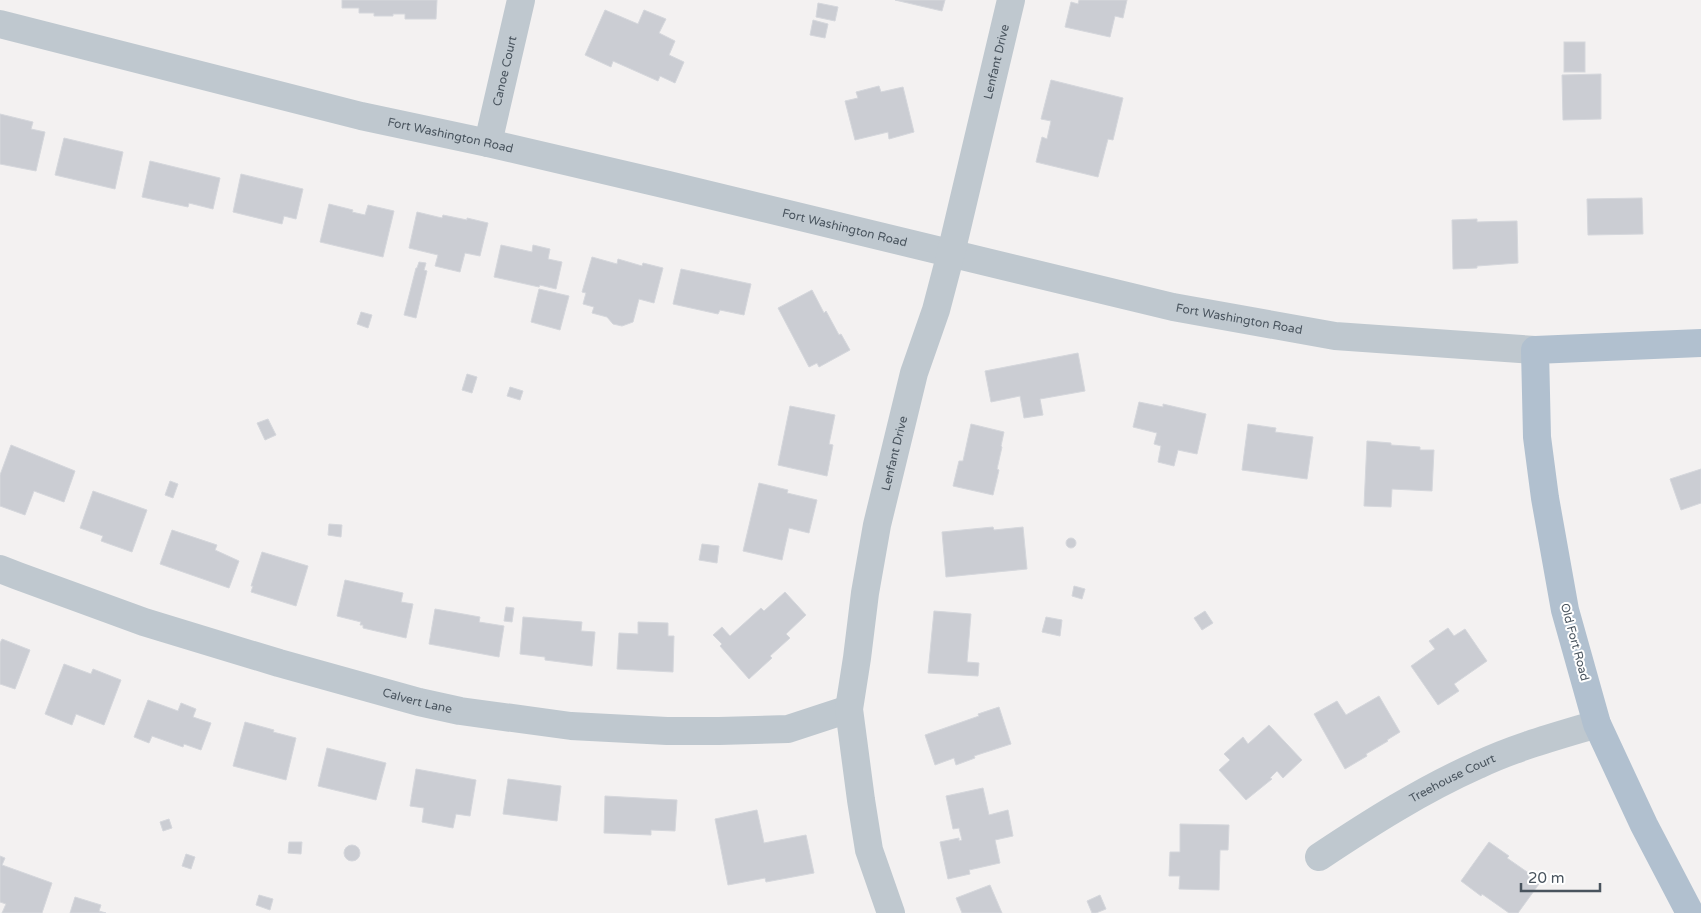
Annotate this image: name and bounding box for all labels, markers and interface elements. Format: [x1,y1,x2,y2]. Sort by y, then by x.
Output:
street label: Lenfant Drive [981,23,1012,101]
street label: Canoe Court [490,34,520,107]
street label: Fort Washington Road [386,115,515,156]
street label: Fort Washington Road [781,206,909,250]
street label: Fort Washington Road [1175,301,1304,337]
street label: Lenfant Drive [879,414,910,492]
street label: Old Fort Road [1558,602,1592,682]
street label: Calvert Lane [381,685,454,716]
street label: Treehouse Court [1407,751,1498,806]
scale bar [1521,860,1600,892]
text: 20 m [1528,869,1565,887]

